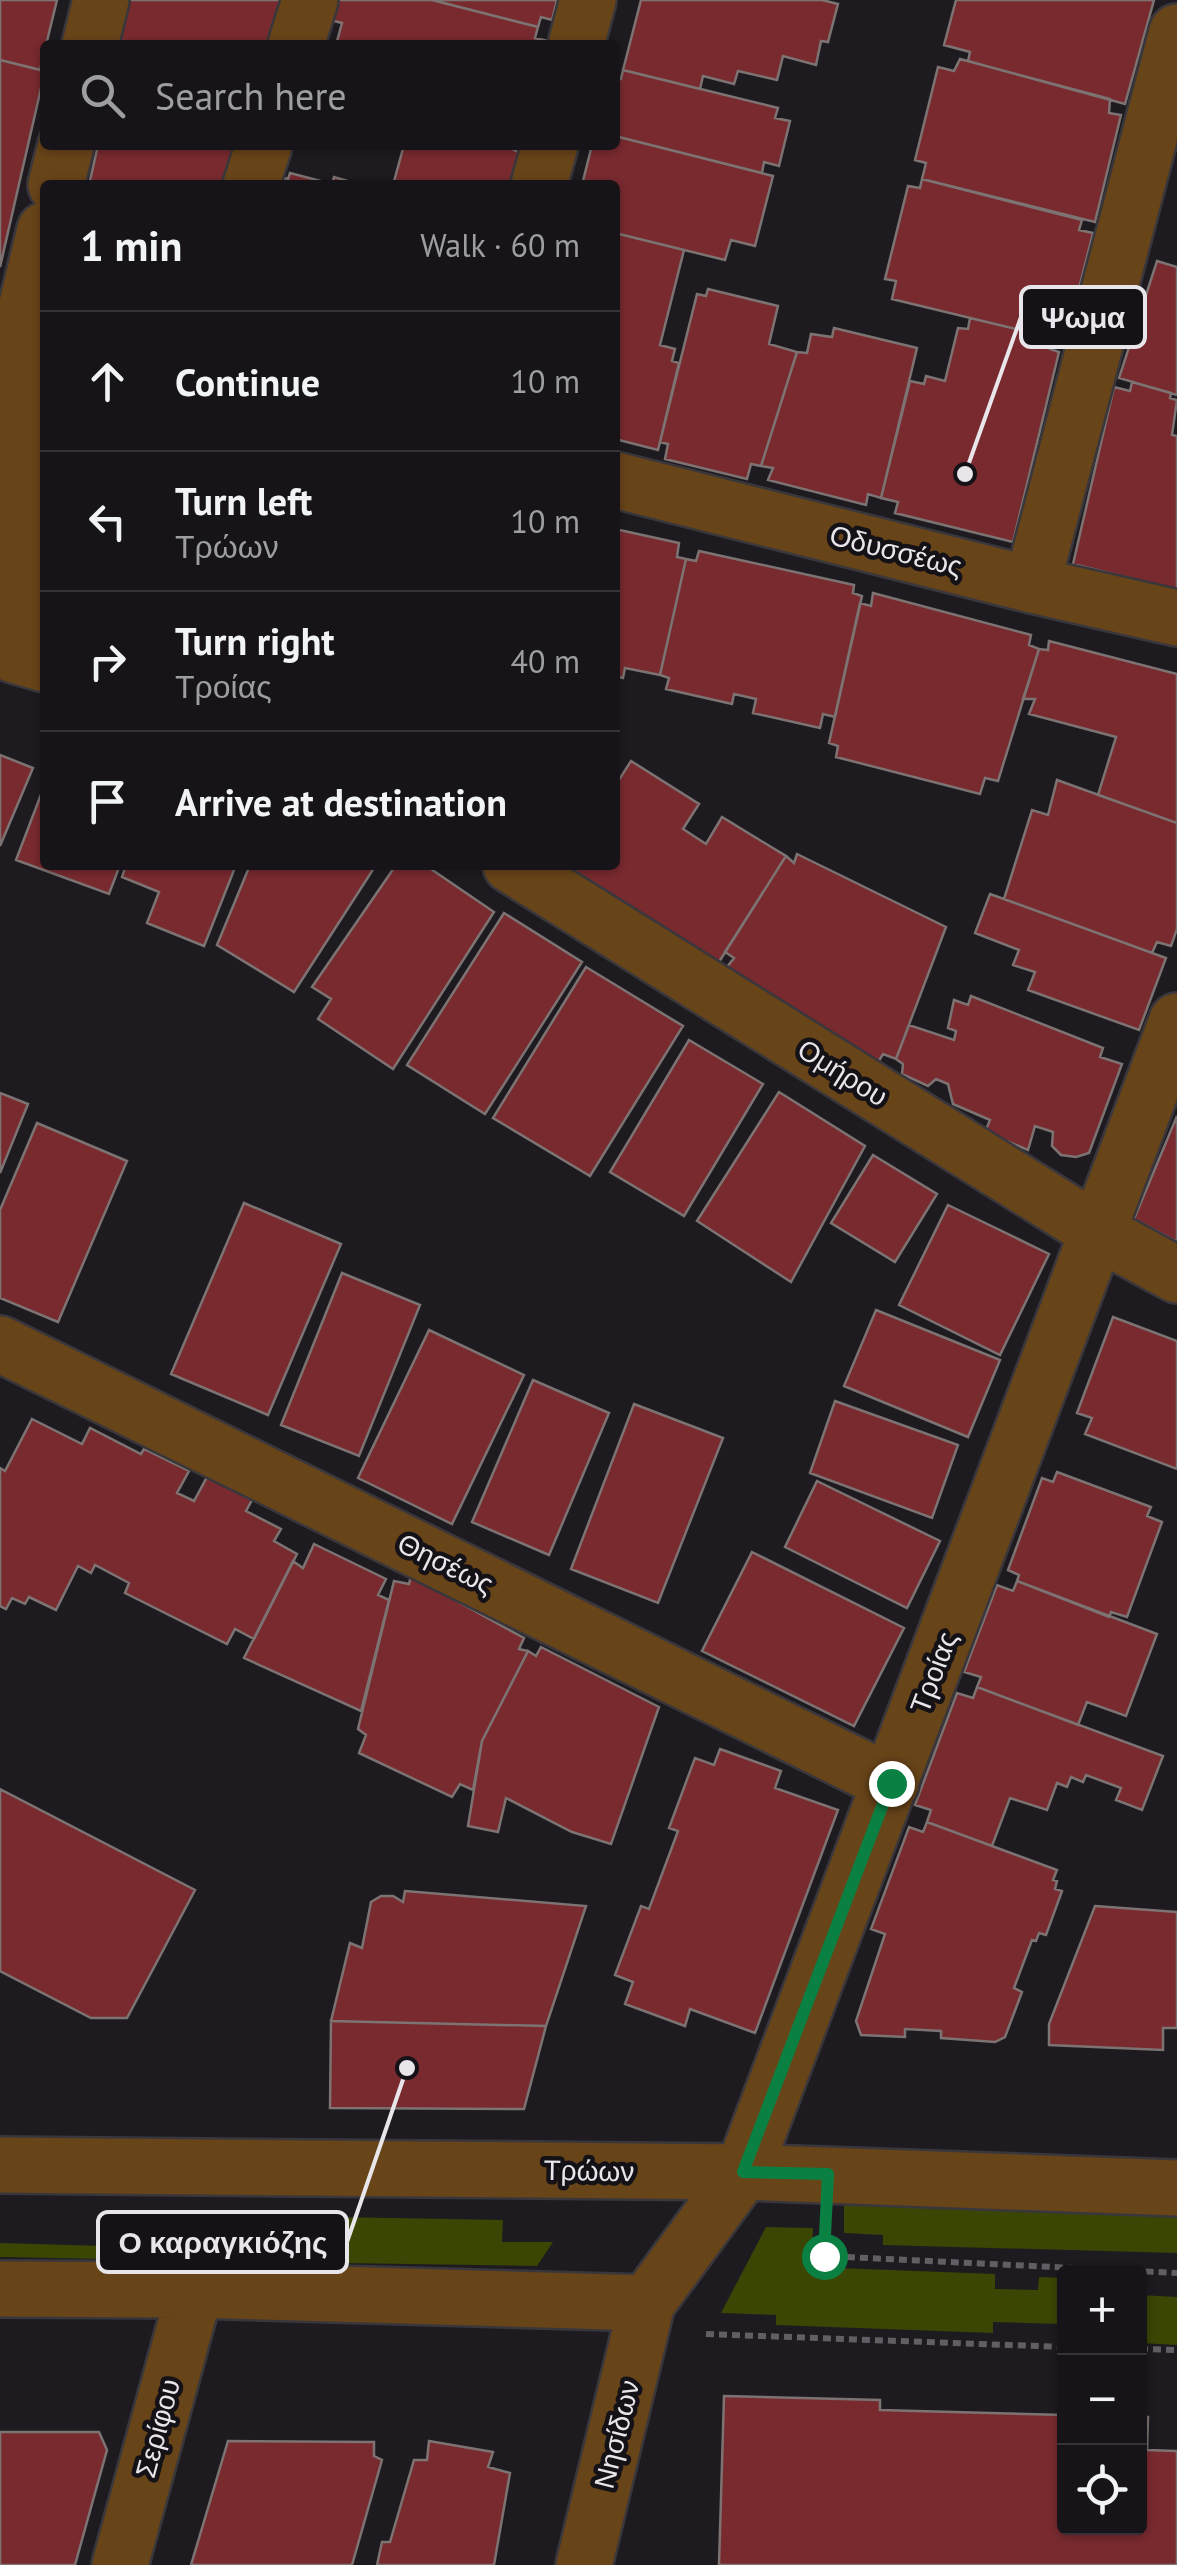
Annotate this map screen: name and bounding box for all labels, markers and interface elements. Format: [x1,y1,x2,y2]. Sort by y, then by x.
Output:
search box [40,40,620,150]
icon: search [75,68,130,123]
text: Search here [155,71,347,120]
text: 1 min [80,218,182,273]
text: Walk · 60 m [420,224,580,266]
callout: Ψωμα [1021,287,1145,347]
text: Ψωμα [1041,297,1126,336]
icon: ahead [80,354,135,409]
text: Continue [175,357,320,406]
text: 10 m [511,360,580,402]
text: Turn left [175,476,312,525]
icon: left [80,494,135,549]
text: 10 m [511,500,580,542]
street label: Οδυσσέως [826,516,966,584]
text: Τρώων [175,525,279,567]
text: Turn right [175,616,335,665]
icon: right [80,634,135,689]
text: 40 m [511,640,580,682]
text: Τροίας [175,665,272,707]
icon: arrive [80,774,135,829]
text: Arrive at destination [175,777,507,826]
street label: Ομήρου [791,1030,895,1114]
street label: Θησέως [392,1524,500,1602]
street label: Τροίας [901,1626,965,1718]
route end [869,1761,915,1807]
street label: Τρώων [543,2151,635,2189]
callout: Ο καραγκιόζης [98,2212,347,2272]
text: Ο καραγκιόζης [118,2222,328,2261]
route start [802,2234,848,2280]
map controls [1057,2265,1147,2535]
button: + [1057,2265,1147,2355]
button: − [1057,2355,1147,2445]
street label: Σερίφου [126,2374,188,2482]
street label: Νησίδων [585,2376,647,2492]
button: locate [1057,2445,1147,2535]

